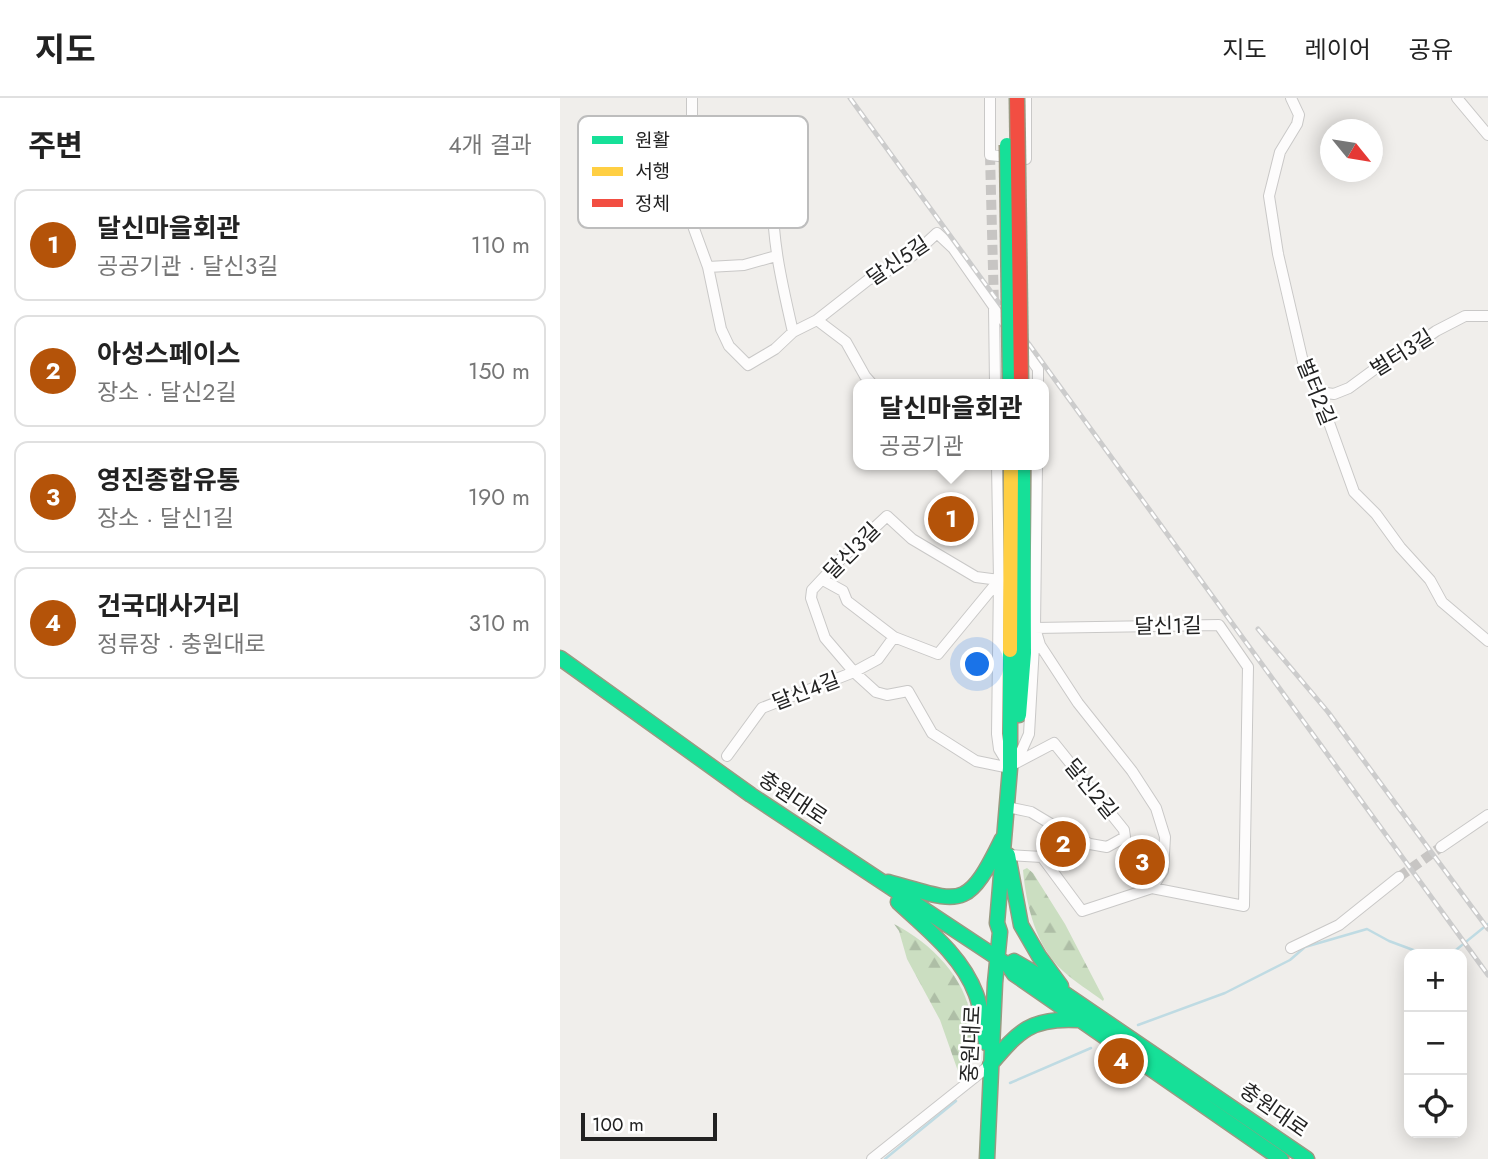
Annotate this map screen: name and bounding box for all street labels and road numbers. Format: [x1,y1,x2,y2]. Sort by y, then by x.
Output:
street label: 달신5길 [861,229,935,293]
street label: 벌터3길 [1365,322,1439,384]
street label: 벌터2길 [1289,354,1343,430]
street label: 달신3길 [817,516,887,586]
street label: 달신1길 [1134,610,1202,642]
street label: 달신4길 [768,664,844,718]
street label: 달신2길 [1057,752,1125,826]
street label: 충원대로 [753,764,833,832]
street label: 중원대로 [954,1005,988,1083]
street label: 충원대로 [1234,1076,1314,1144]

